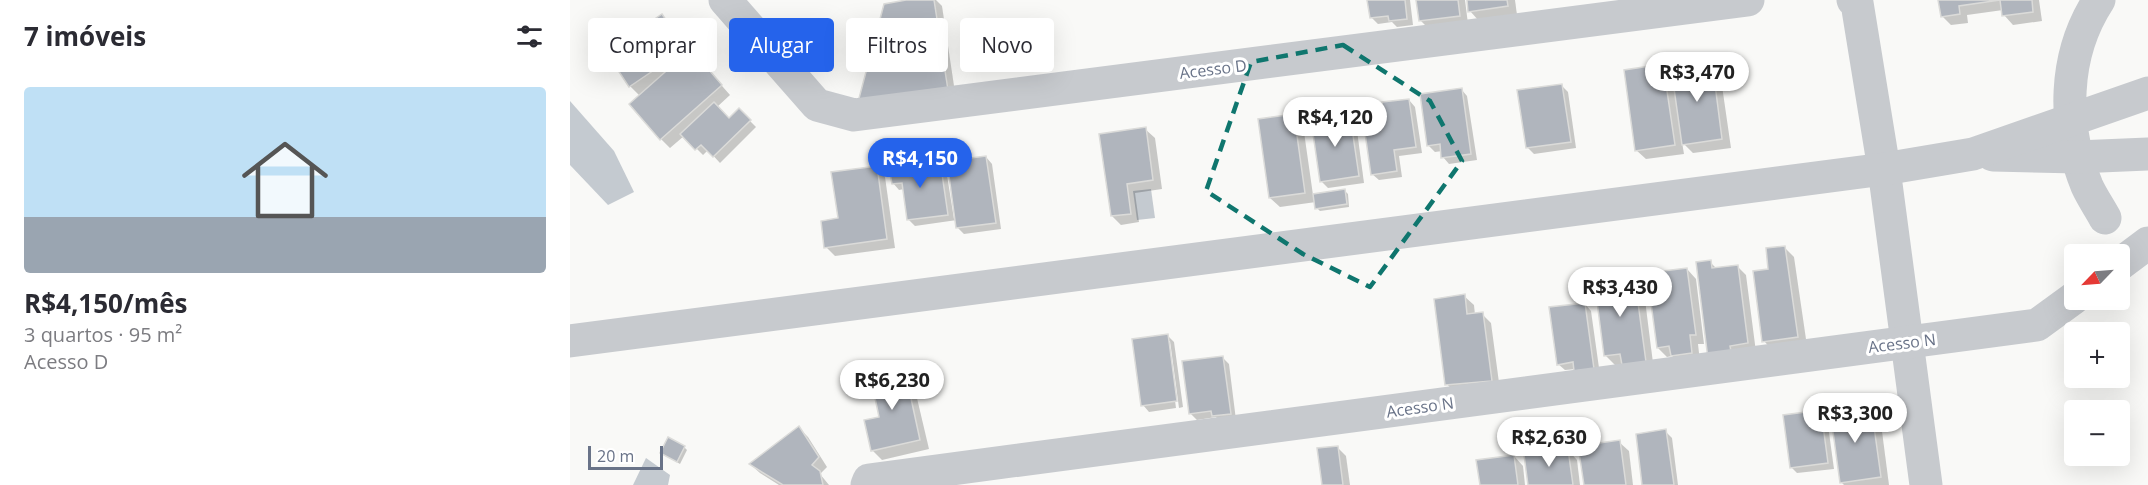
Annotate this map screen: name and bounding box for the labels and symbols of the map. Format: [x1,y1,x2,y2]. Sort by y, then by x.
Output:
pin: R$3,470 [1642,52,1752,103]
street label: Acesso D [1178,54,1248,84]
pin: R$4,120 [1280,97,1390,148]
pin: R$4,150 [865,138,975,189]
north arrow [2064,244,2130,310]
pin: R$3,430 [1565,267,1675,318]
street label: Acesso N [1867,328,1937,358]
pin: R$6,230 [837,360,947,411]
street label: Acesso N [1385,391,1455,423]
pin: R$3,300 [1800,393,1910,444]
pin: R$2,630 [1494,417,1604,468]
scale bar [588,443,663,470]

